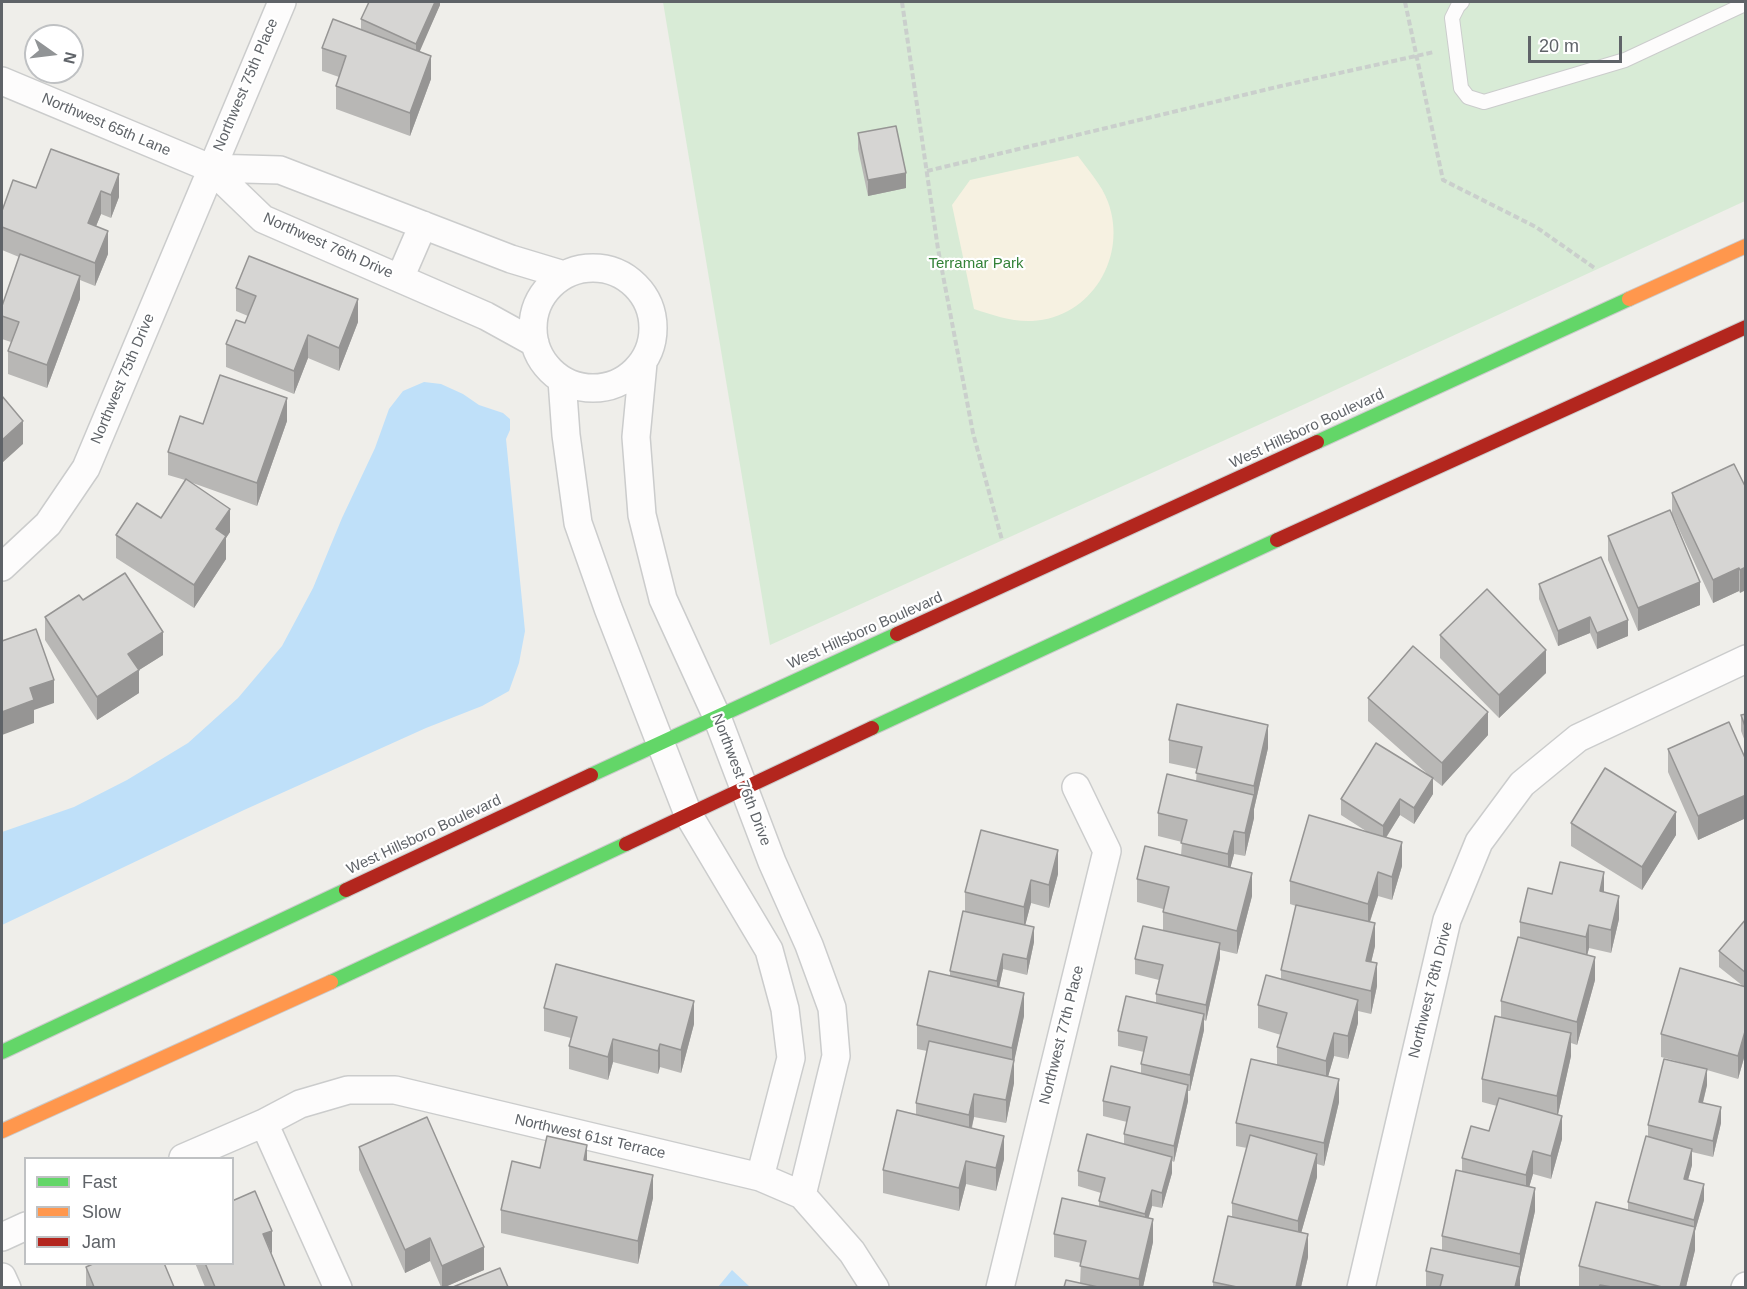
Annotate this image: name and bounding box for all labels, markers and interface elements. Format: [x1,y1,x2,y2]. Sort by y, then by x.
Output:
street label: Northwest 75th Place [210,16,282,154]
north arrow [24,24,84,84]
scale bar [1531,24,1626,62]
text: 20 m [1539,36,1579,56]
text: N [60,50,80,66]
street label: Northwest 65th Lane [39,90,173,160]
street label: Northwest 76th Drive [260,209,396,283]
park label: Terramar Park [928,255,1024,273]
street label: Northwest 75th Drive [87,311,159,447]
street label: West Hillsboro Boulevard [1227,385,1387,473]
street label: West Hillsboro Boulevard [785,589,945,673]
street label: Northwest 76th Drive [708,711,774,849]
street label: West Hillsboro Boulevard [344,791,504,879]
street label: Northwest 78th Drive [1405,920,1457,1060]
street label: Northwest 77th Place [1036,964,1088,1106]
street label: Northwest 61st Terrace [513,1111,667,1163]
legend [24,1157,234,1265]
text: Fast [82,1172,117,1192]
text: Slow [82,1202,121,1222]
text: Jam [82,1232,116,1252]

